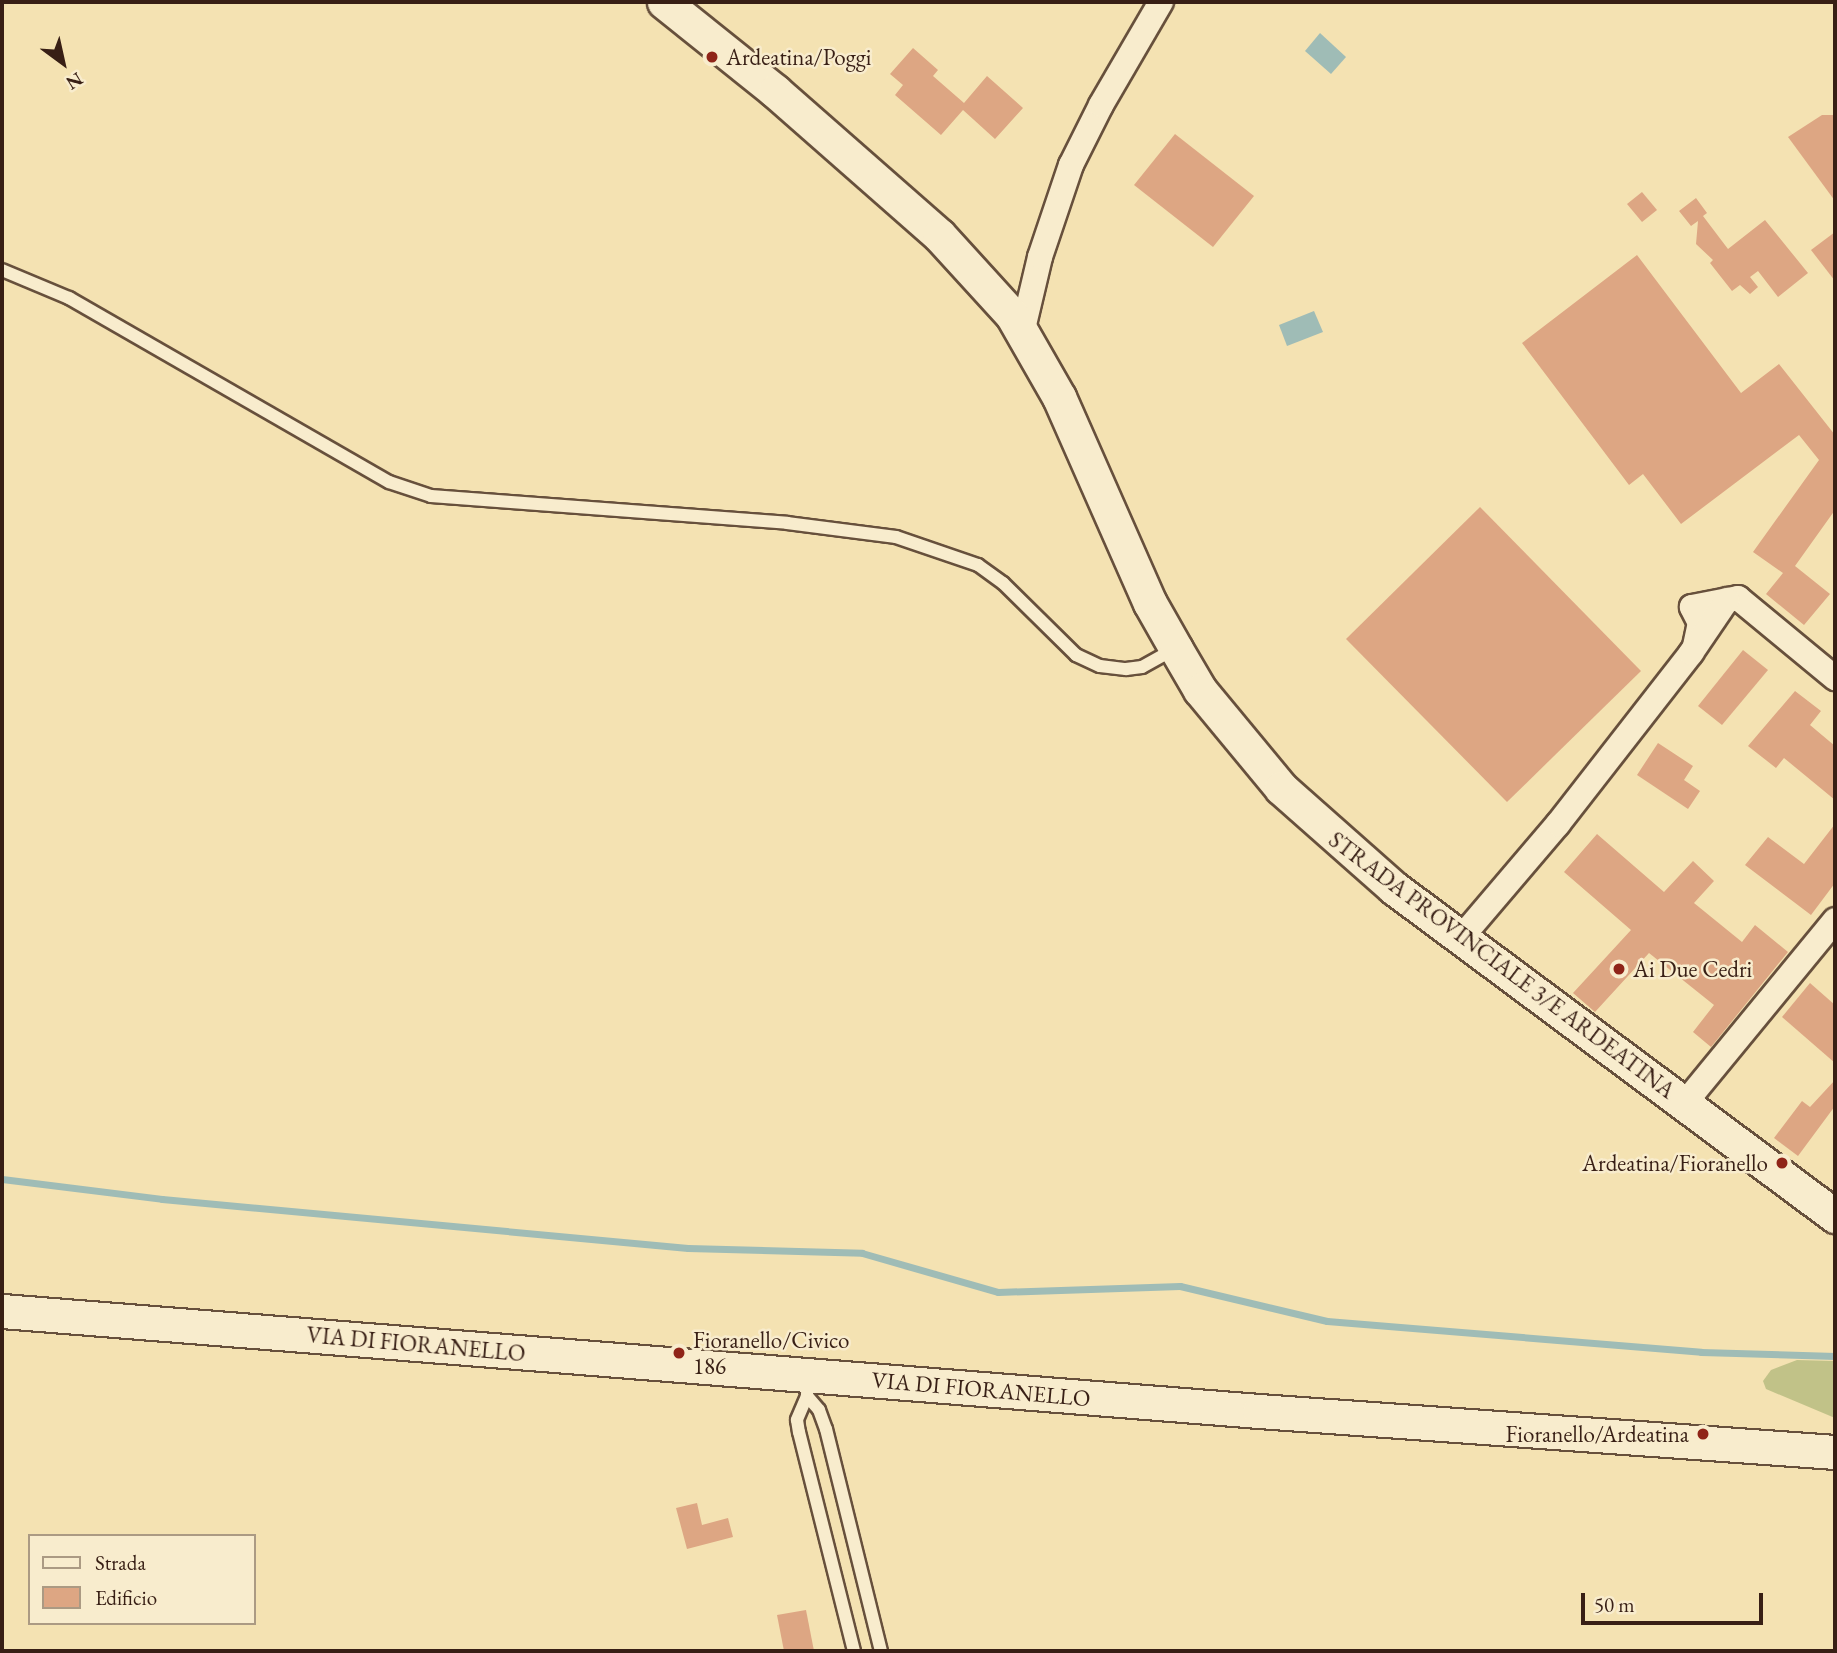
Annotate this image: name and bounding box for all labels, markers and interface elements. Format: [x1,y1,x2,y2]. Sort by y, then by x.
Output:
north arrow [28,28,98,98]
place label: Ardeatina/Poggi [726,43,871,71]
marker: Ardeatina/Poggi [704,49,720,65]
text: N [61,66,88,96]
street label: STRADA PROVINCIALE 3/E ARDEATINA [1323,826,1681,1104]
place label: Ai Due Cedri [1633,955,1752,983]
marker: Ai Due Cedri [1611,961,1627,977]
place label: Ardeatina/Fioranello [1582,1149,1768,1177]
marker: Ardeatina/Fioranello [1774,1155,1790,1171]
street label: VIA DI FIORANELLO [305,1321,527,1367]
place label: Fioranello/Civico 186 [693,1326,849,1380]
marker: Fioranello/Civico 186 [671,1345,687,1361]
street label: VIA DI FIORANELLO [870,1366,1092,1412]
place label: Fioranello/Ardeatina [1506,1420,1689,1448]
marker: Fioranello/Ardeatina [1695,1426,1711,1442]
legend [28,1534,256,1625]
text: Strada [95,1549,146,1576]
scale bar [1585,1580,1767,1624]
text: Edificio [95,1584,157,1611]
text: 50 m [1594,1591,1635,1618]

